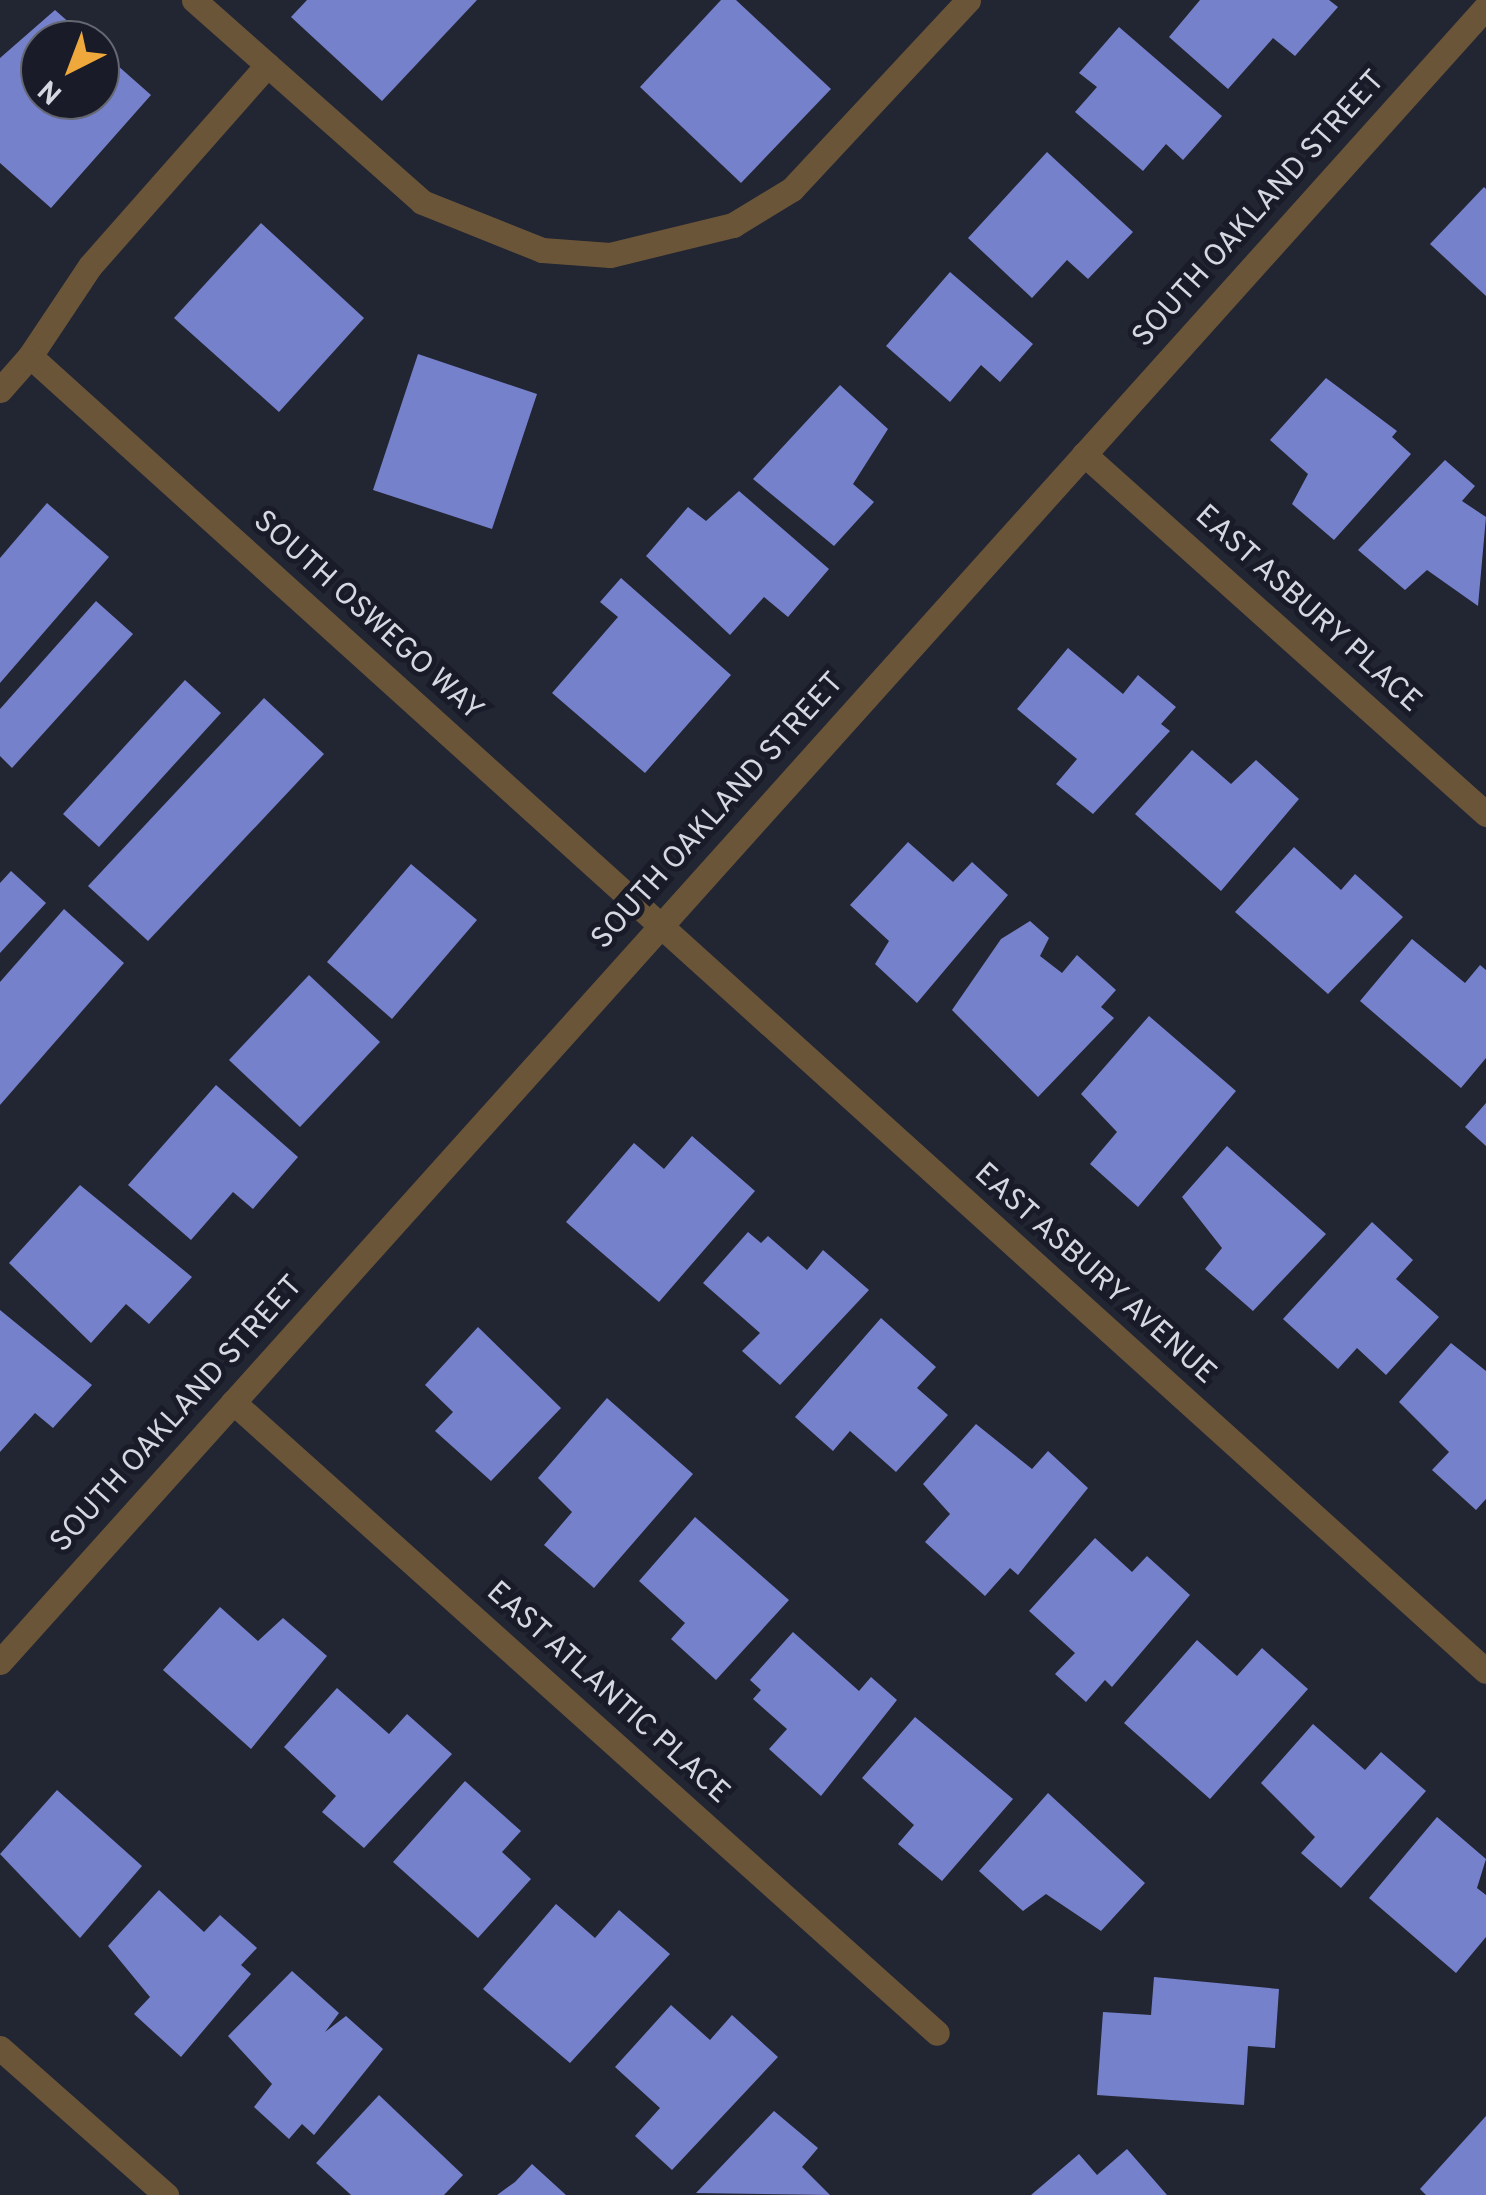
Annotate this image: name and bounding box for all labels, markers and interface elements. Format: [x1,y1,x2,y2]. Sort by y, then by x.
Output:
north arrow [20,20,120,120]
street label: SOUTH OAKLAND STREET [1126,64,1394,356]
text: N [32,71,71,111]
street label: EAST ASBURY PLACE [1185,498,1429,722]
street label: SOUTH OSWEGO WAY [244,504,490,730]
street label: SOUTH OAKLAND STREET [585,666,853,958]
street label: EAST ASBURY AVENUE [964,1155,1224,1395]
street label: SOUTH OAKLAND STREET [44,1269,312,1561]
street label: EAST ATLANTIC PLACE [477,1575,737,1813]

